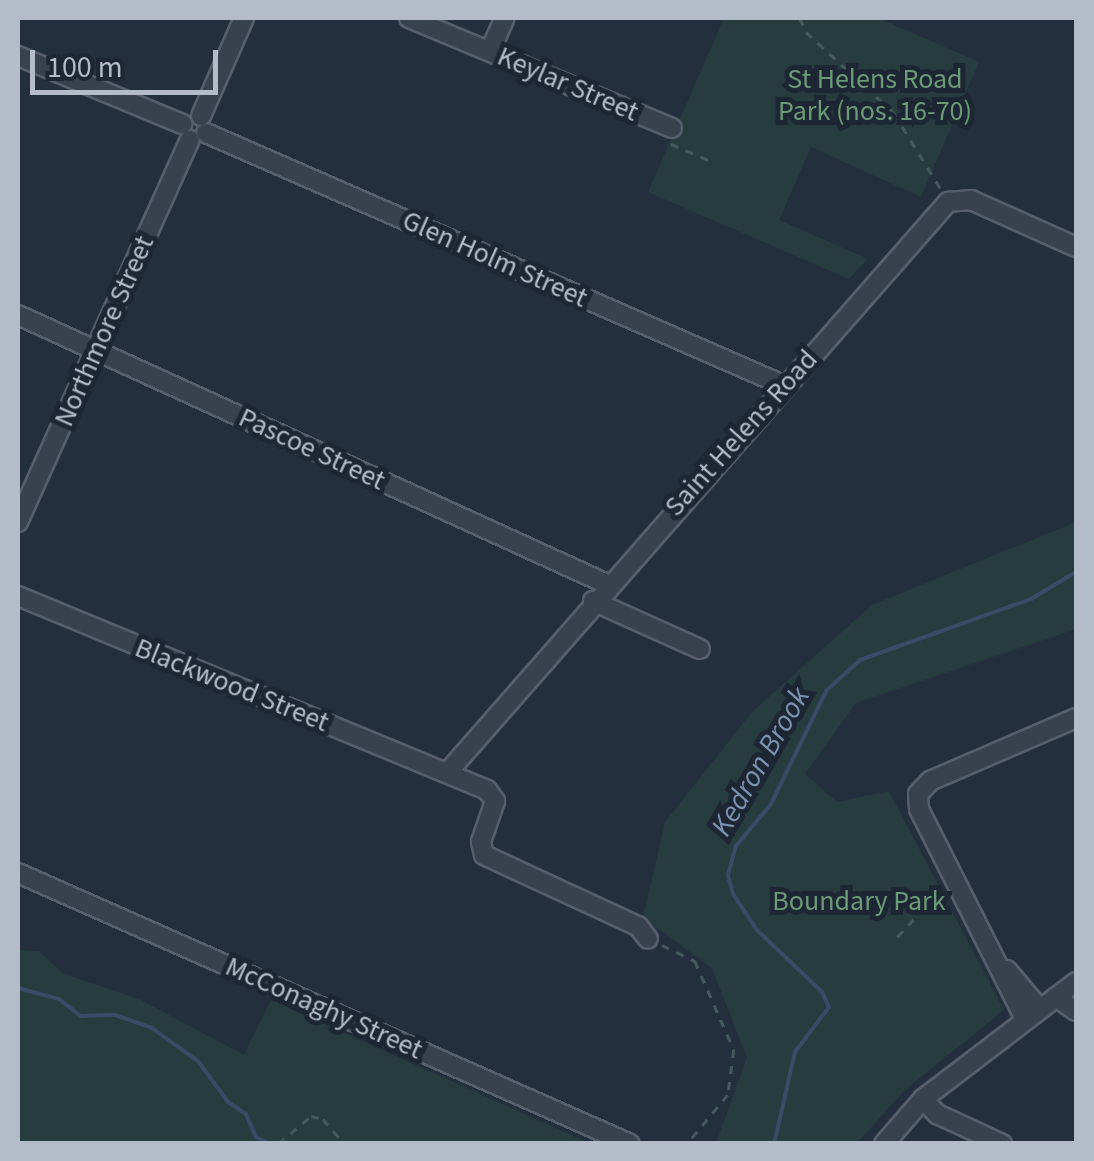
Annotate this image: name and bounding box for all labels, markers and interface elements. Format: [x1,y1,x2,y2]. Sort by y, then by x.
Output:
scale bar [35,30,222,92]
street label: Keylar Street [492,39,644,129]
text: 100 m [47,46,123,89]
park label: St Helens Road Park (nos. 16-70) [778,62,972,128]
street label: Glen Holm Street [397,203,593,315]
street label: Northmore Street [47,230,161,432]
street label: Saint Helens Road [658,343,824,523]
street label: Pascoe Street [234,400,390,498]
street label: Blackwood Street [130,631,334,739]
water label: Kedron Brook [704,681,818,843]
park label: Boundary Park [772,884,946,918]
street label: McConaghy Street [220,950,428,1066]

